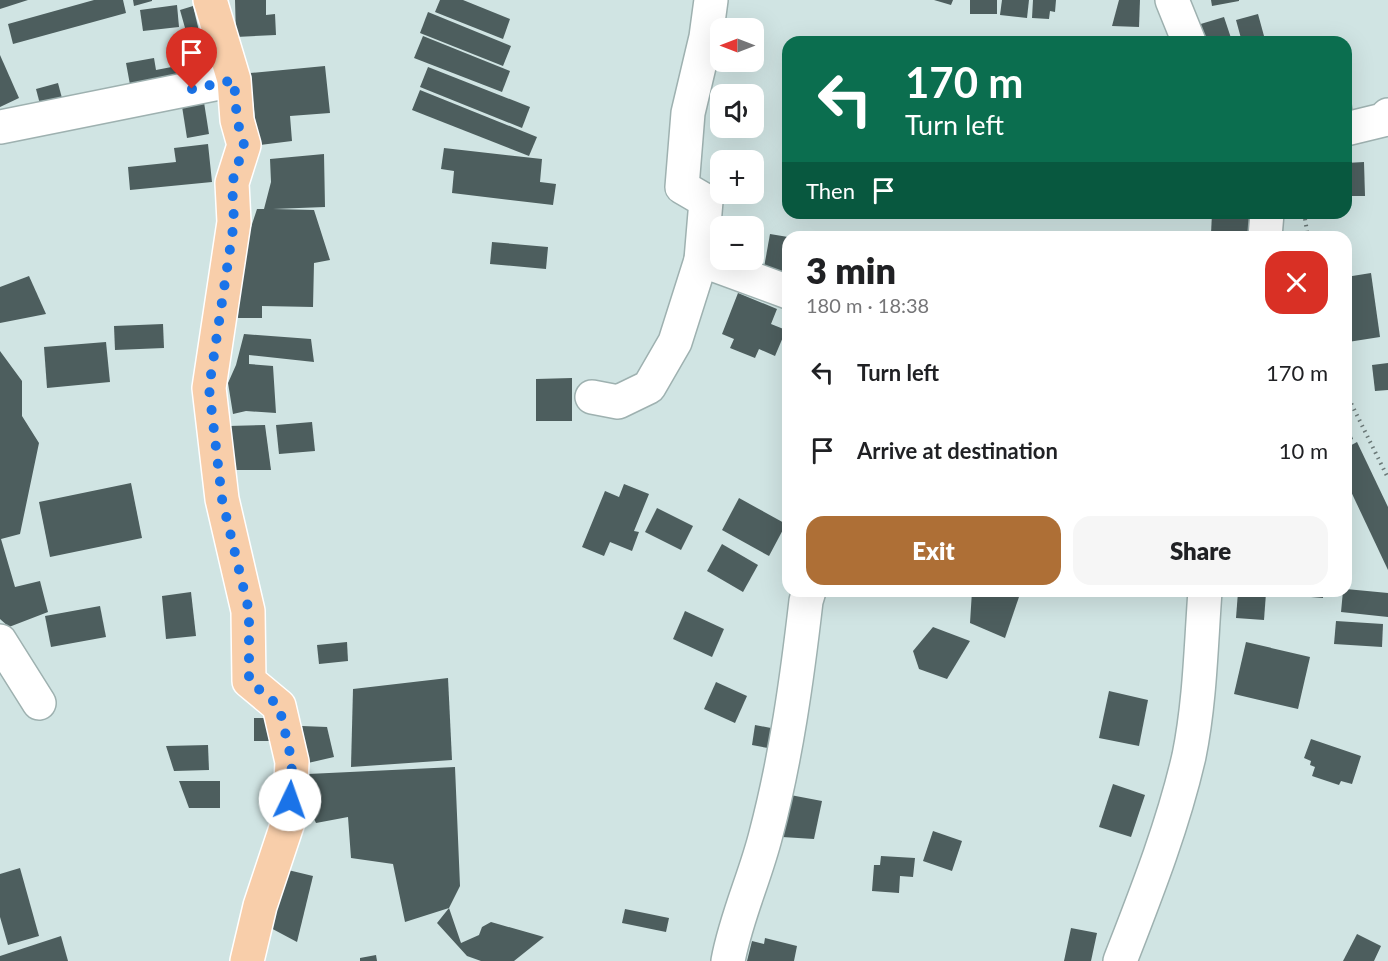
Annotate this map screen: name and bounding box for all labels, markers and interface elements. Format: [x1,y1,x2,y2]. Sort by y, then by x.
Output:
north arrow [710,18,764,72]
map controls [710,18,764,270]
pin [166,27,217,89]
icon: arrive [175,36,208,69]
text: 170 m [905,57,1023,107]
icon: left [806,60,884,138]
button: sound [710,84,764,138]
text: Turn left [905,108,1004,141]
button: + [710,150,764,204]
icon: arrive [867,174,900,207]
text: Then [806,177,855,204]
button: − [710,216,764,270]
text: 3 min [806,248,896,292]
button: close [1265,251,1328,314]
text: 180 m · 18:38 [806,293,929,317]
icon: left [806,356,839,389]
text: Turn left [857,359,939,386]
text: 170 m [1266,359,1328,386]
icon: arrive [806,434,839,467]
text: Arrive at destination [857,437,1058,464]
text: 10 m [1279,437,1328,464]
button: Exit [806,516,1061,585]
button: Share [1073,516,1328,585]
position arrow [258,768,322,832]

